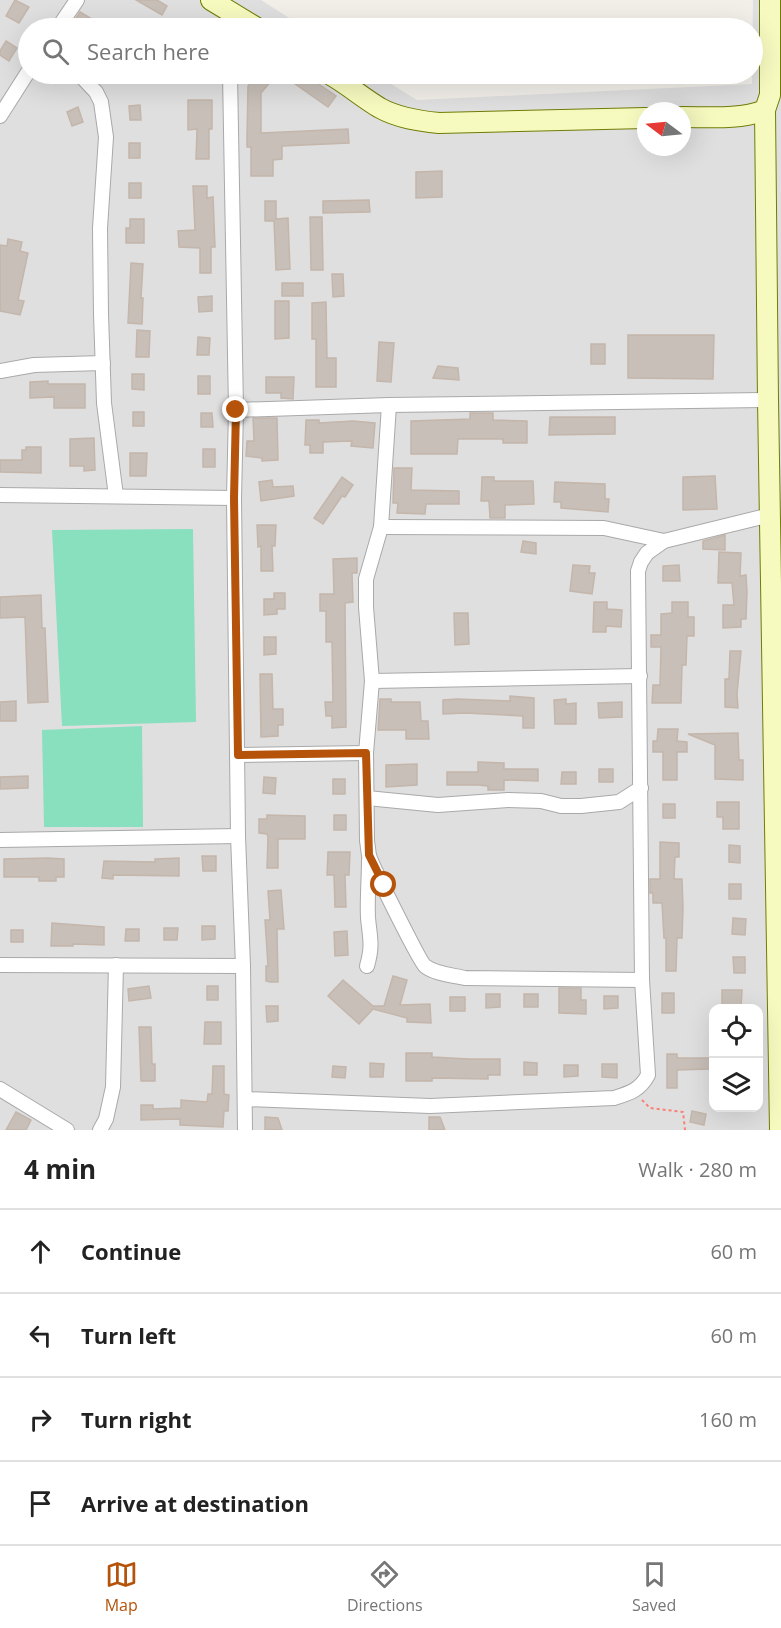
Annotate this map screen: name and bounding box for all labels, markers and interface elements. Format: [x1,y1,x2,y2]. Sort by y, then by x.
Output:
search box [18,18,763,84]
icon: search [39,35,72,68]
text: Search here [87,36,210,66]
north arrow [637,102,691,156]
route end [222,396,248,422]
route start [370,871,396,897]
map controls [709,1004,763,1112]
button: locate [709,1004,763,1058]
button: layers [709,1058,763,1112]
text: 4 min [24,1151,96,1187]
text: Walk · 280 m [638,1156,757,1183]
icon: ahead [24,1235,57,1268]
text: Continue [81,1236,181,1266]
text: 60 m [710,1238,757,1265]
icon: left [24,1319,57,1352]
text: Turn left [81,1320,176,1350]
text: 60 m [710,1322,757,1349]
icon: right [24,1403,57,1436]
text: Turn right [81,1404,192,1434]
text: 160 m [699,1406,757,1433]
icon: arrive [24,1487,57,1520]
text: Arrive at destination [81,1488,309,1518]
tab: Map [105,1558,138,1616]
tab: Directions [347,1558,423,1616]
tab: Saved [632,1558,676,1616]

